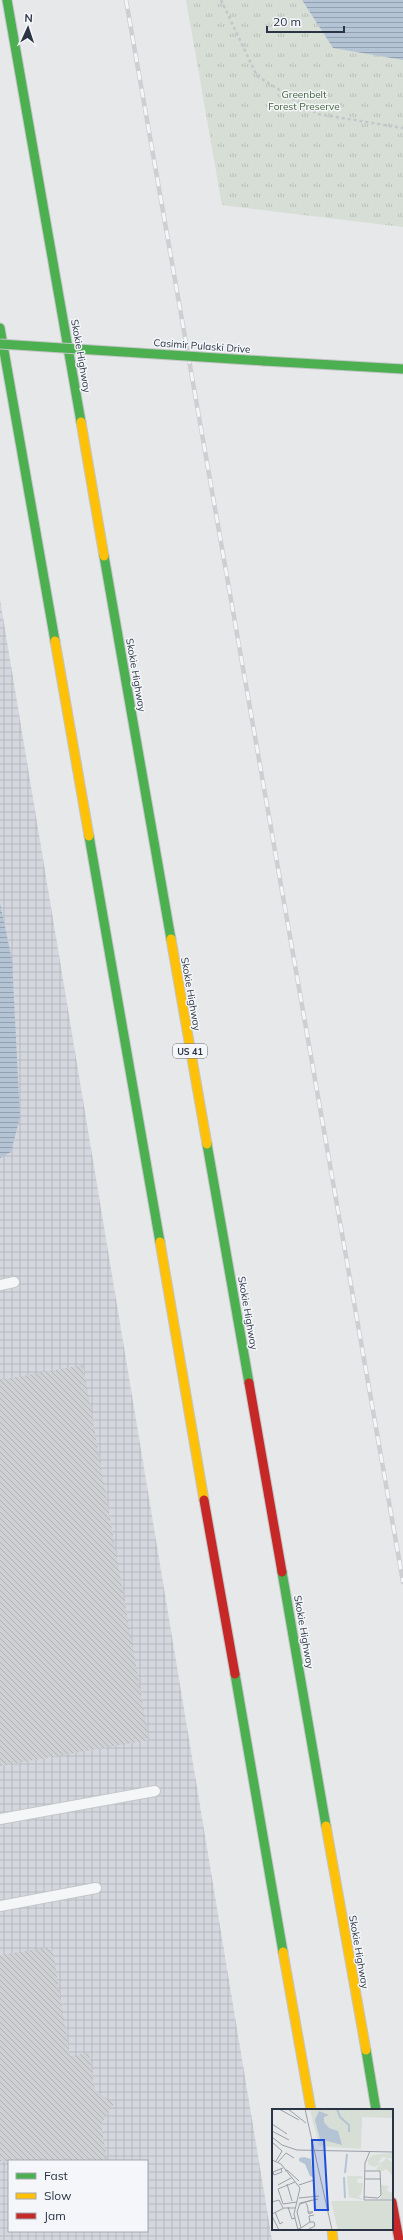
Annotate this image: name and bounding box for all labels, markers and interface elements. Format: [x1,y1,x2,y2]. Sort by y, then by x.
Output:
north arrow [8,8,48,48]
scale bar [267,8,344,34]
text: N [24,11,33,25]
text: 20 m [273,14,301,29]
park label: Greenbelt Forest Preserve [268,88,340,113]
street label: Skokie Highway [68,318,94,394]
street label: Casimir Pulaski Drive [153,336,251,356]
street label: Skokie Highway [123,637,149,713]
street label: Skokie Highway [178,956,204,1032]
road number: US 41 [173,1044,207,1058]
street label: Skokie Highway [235,1275,261,1351]
street label: Skokie Highway [291,1594,317,1670]
street label: Skokie Highway [346,1914,372,1990]
inset map [272,2109,393,2230]
legend [8,2160,148,2232]
text: Fast [44,2168,68,2183]
text: Slow [44,2188,72,2203]
text: Jam [44,2208,66,2223]

